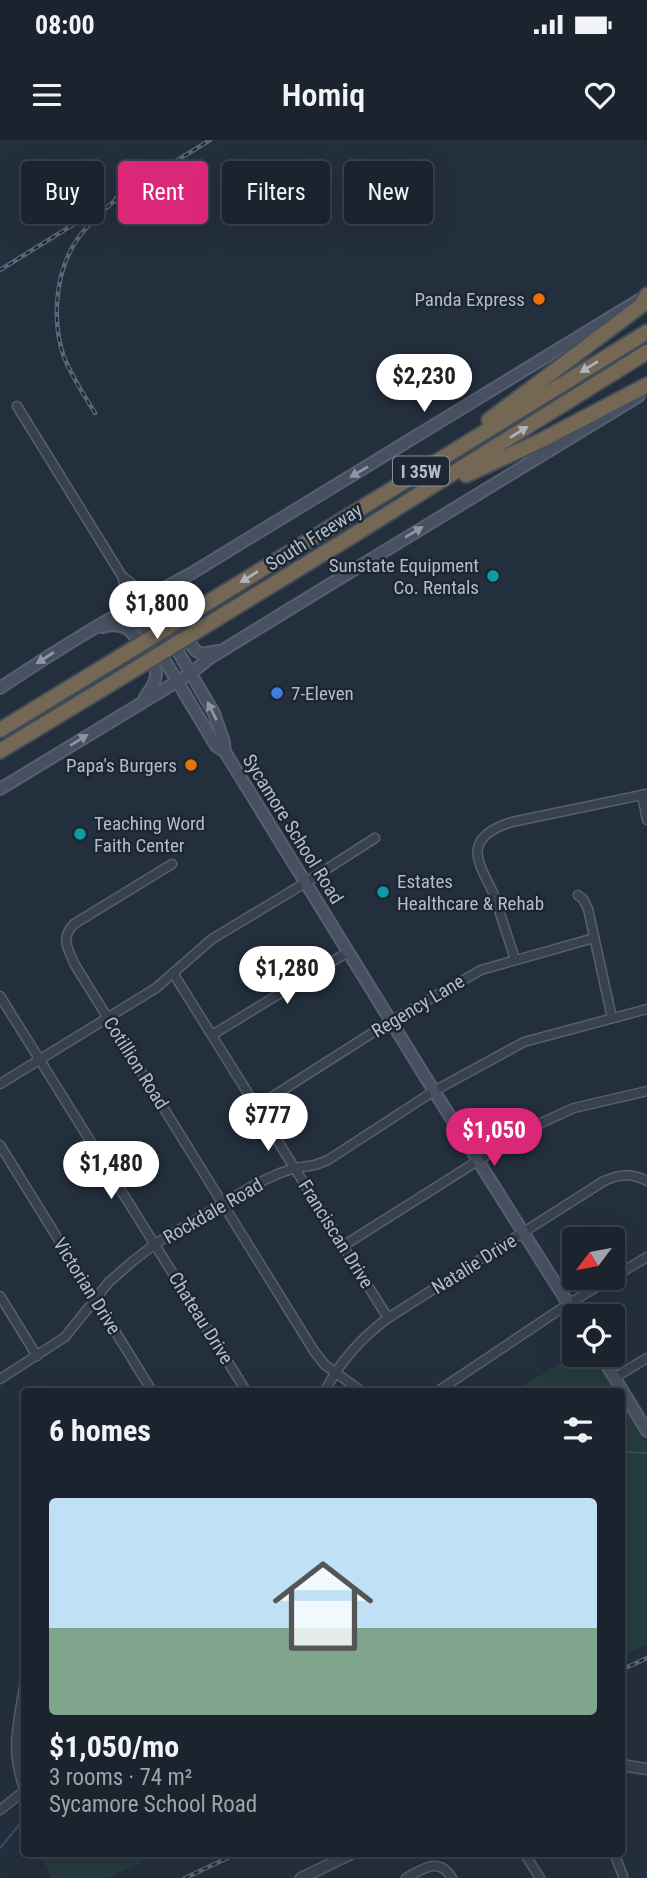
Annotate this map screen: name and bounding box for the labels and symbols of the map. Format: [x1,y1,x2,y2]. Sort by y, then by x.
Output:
place label: Panda Express [414,288,525,311]
marker: Panda Express [531,291,547,307]
pin: $2,230 [367,355,481,414]
one-way arrow [579,361,599,374]
one-way arrow [509,425,529,438]
road number: I 35W [393,456,449,486]
one-way arrow [349,465,368,478]
street label: South Freeway [262,498,367,576]
one-way arrow [405,526,424,539]
place label: Sunstate Equipment Co. Rentals [329,554,479,599]
marker: Sunstate Equipment Co. Rentals [485,568,501,584]
one-way arrow [240,570,259,583]
pin: $1,800 [100,582,214,641]
one-way arrow [36,651,54,665]
place label: 7-Eleven [291,682,354,705]
marker: 7-Eleven [269,685,285,701]
one-way arrow [206,701,217,721]
one-way arrow [70,734,89,747]
street label: Sycamore School Road [238,750,348,908]
place label: Papa's Burgers [66,754,177,777]
marker: Papa's Burgers [183,757,199,773]
place label: Teaching Word Faith Center [94,812,205,857]
marker: Teaching Word Faith Center [72,826,88,842]
place label: Estates Healthcare & Rehab [397,870,544,915]
marker: Estates Healthcare & Rehab [375,884,391,900]
pin: $1,280 [230,946,344,1006]
street label: Regency Lane [368,969,468,1043]
street label: Cotillion Road [99,1013,173,1113]
pin: $777 [227,1094,309,1153]
pin: $1,050 [437,1108,551,1168]
pin: $1,480 [54,1142,168,1201]
street label: Rockdale Road [159,1173,267,1249]
street label: Franciscan Drive [293,1175,379,1293]
north arrow [562,1227,625,1290]
street label: Natalie Drive [427,1229,521,1299]
street label: Victorian Drive [48,1233,126,1339]
street label: Chateau Drive [164,1268,238,1368]

